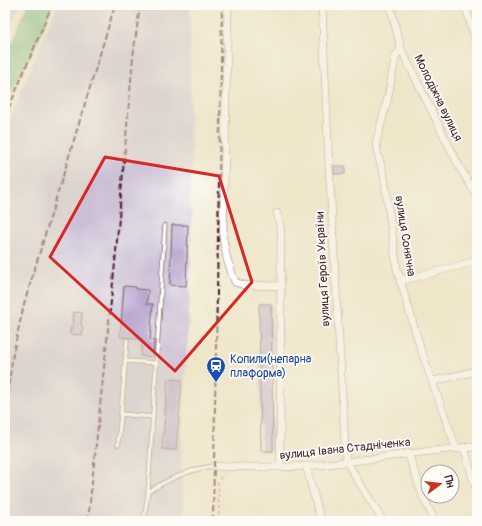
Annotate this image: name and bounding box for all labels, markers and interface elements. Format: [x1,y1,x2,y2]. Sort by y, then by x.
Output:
street label: Молодіжна вулиця [410,52,466,144]
street label: вулиця Сонячна [391,195,419,278]
street label: вулиця Героїв України [312,211,333,327]
place label: Копили(непарна плаформа) [230,352,312,381]
station icon: Копили(непарна плаформа) [205,355,227,383]
street label: вулиця Івана Стадніченка [279,435,412,463]
north arrow [420,464,460,504]
text: Пн [441,474,457,490]

